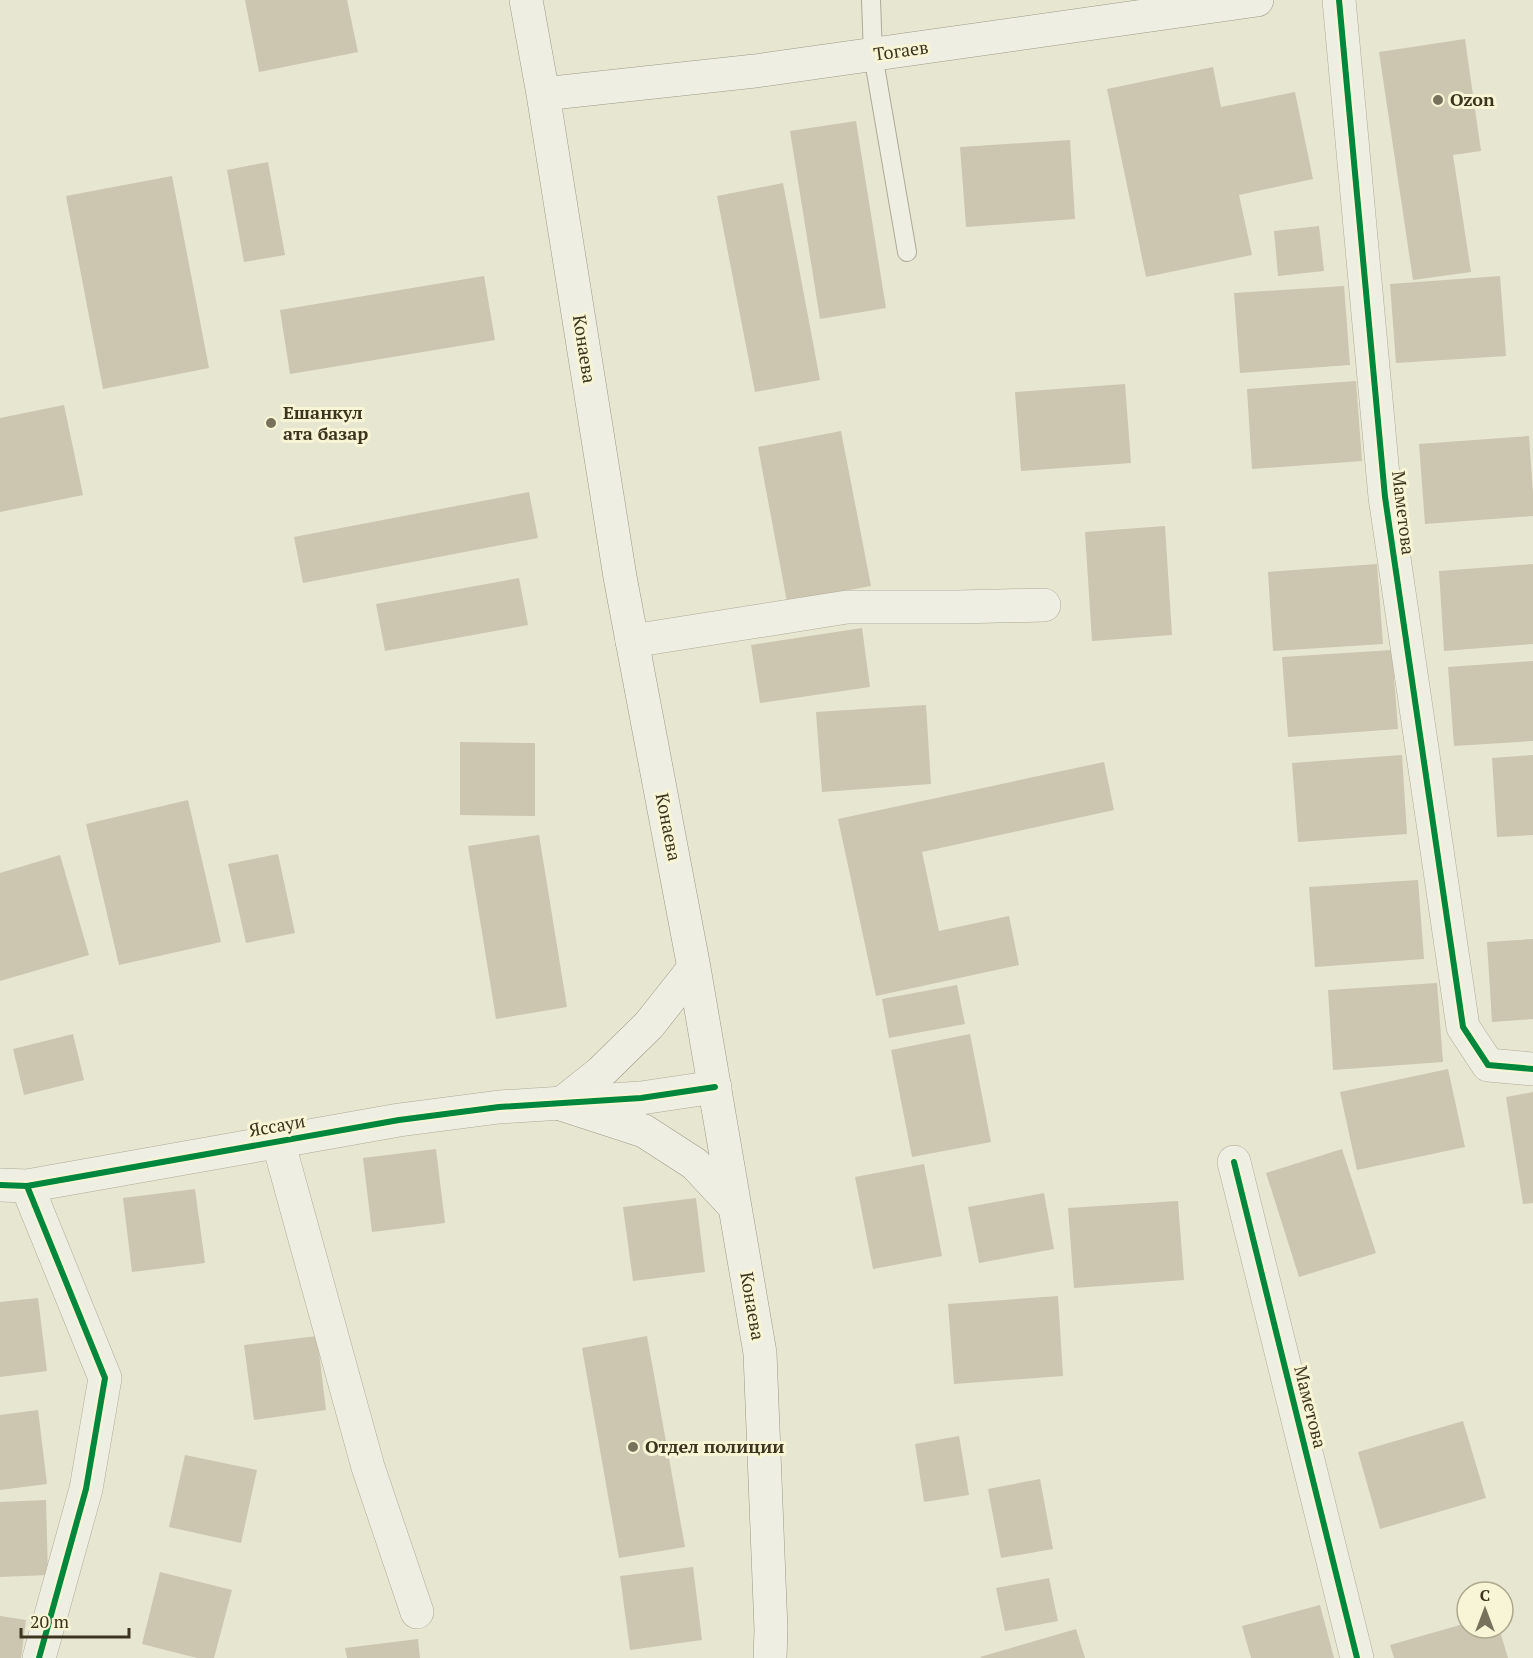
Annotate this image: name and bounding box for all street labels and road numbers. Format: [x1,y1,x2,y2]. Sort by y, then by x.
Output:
street label: Тогаев [872,34,930,66]
street label: Конаева [568,313,602,385]
street label: Маметова [1387,470,1421,556]
street label: Конаева [651,791,687,863]
street label: Яссауи [247,1108,307,1142]
street label: Конаева [735,1270,771,1342]
street label: Маметова [1289,1363,1333,1451]

